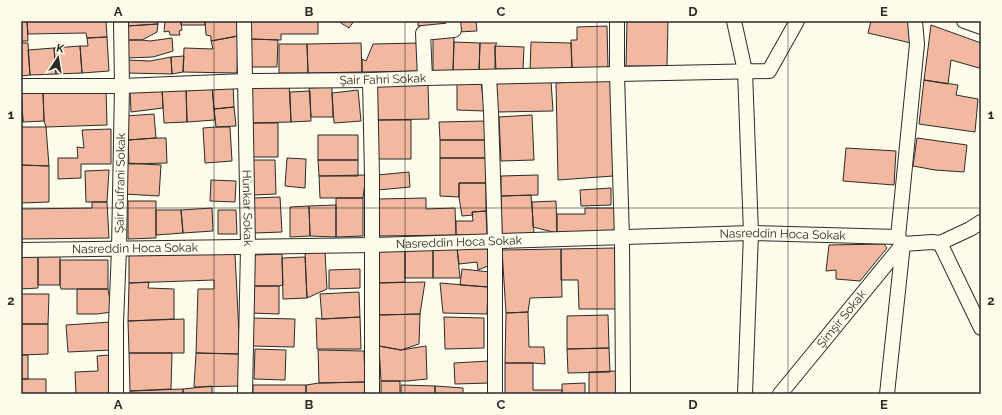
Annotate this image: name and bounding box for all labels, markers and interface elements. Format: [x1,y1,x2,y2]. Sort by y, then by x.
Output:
text: A [114,4,123,19]
text: B [305,4,314,19]
text: C [497,4,506,19]
text: D [688,4,698,19]
text: E [880,4,888,19]
north arrow [38,38,78,78]
text: K [55,42,66,56]
street label: Şair Fahri Sokak [339,71,427,87]
text: 1 [8,107,15,122]
text: 1 [988,107,995,122]
street label: Şair Gufrani Sokak [112,132,128,233]
street label: Hünkar Sokak [240,170,255,247]
street label: Nasreddin Hoca Sokak [720,226,847,243]
street label: Nasreddin Hoca Sokak [396,233,523,251]
street label: Nasreddin Hoca Sokak [72,240,199,256]
street label: Şimşir Sokak [814,287,870,351]
text: 2 [7,293,15,308]
text: 2 [987,293,995,308]
text: A [114,397,123,412]
text: B [305,397,314,412]
text: C [497,397,506,412]
text: D [688,397,698,412]
text: E [880,397,888,412]

